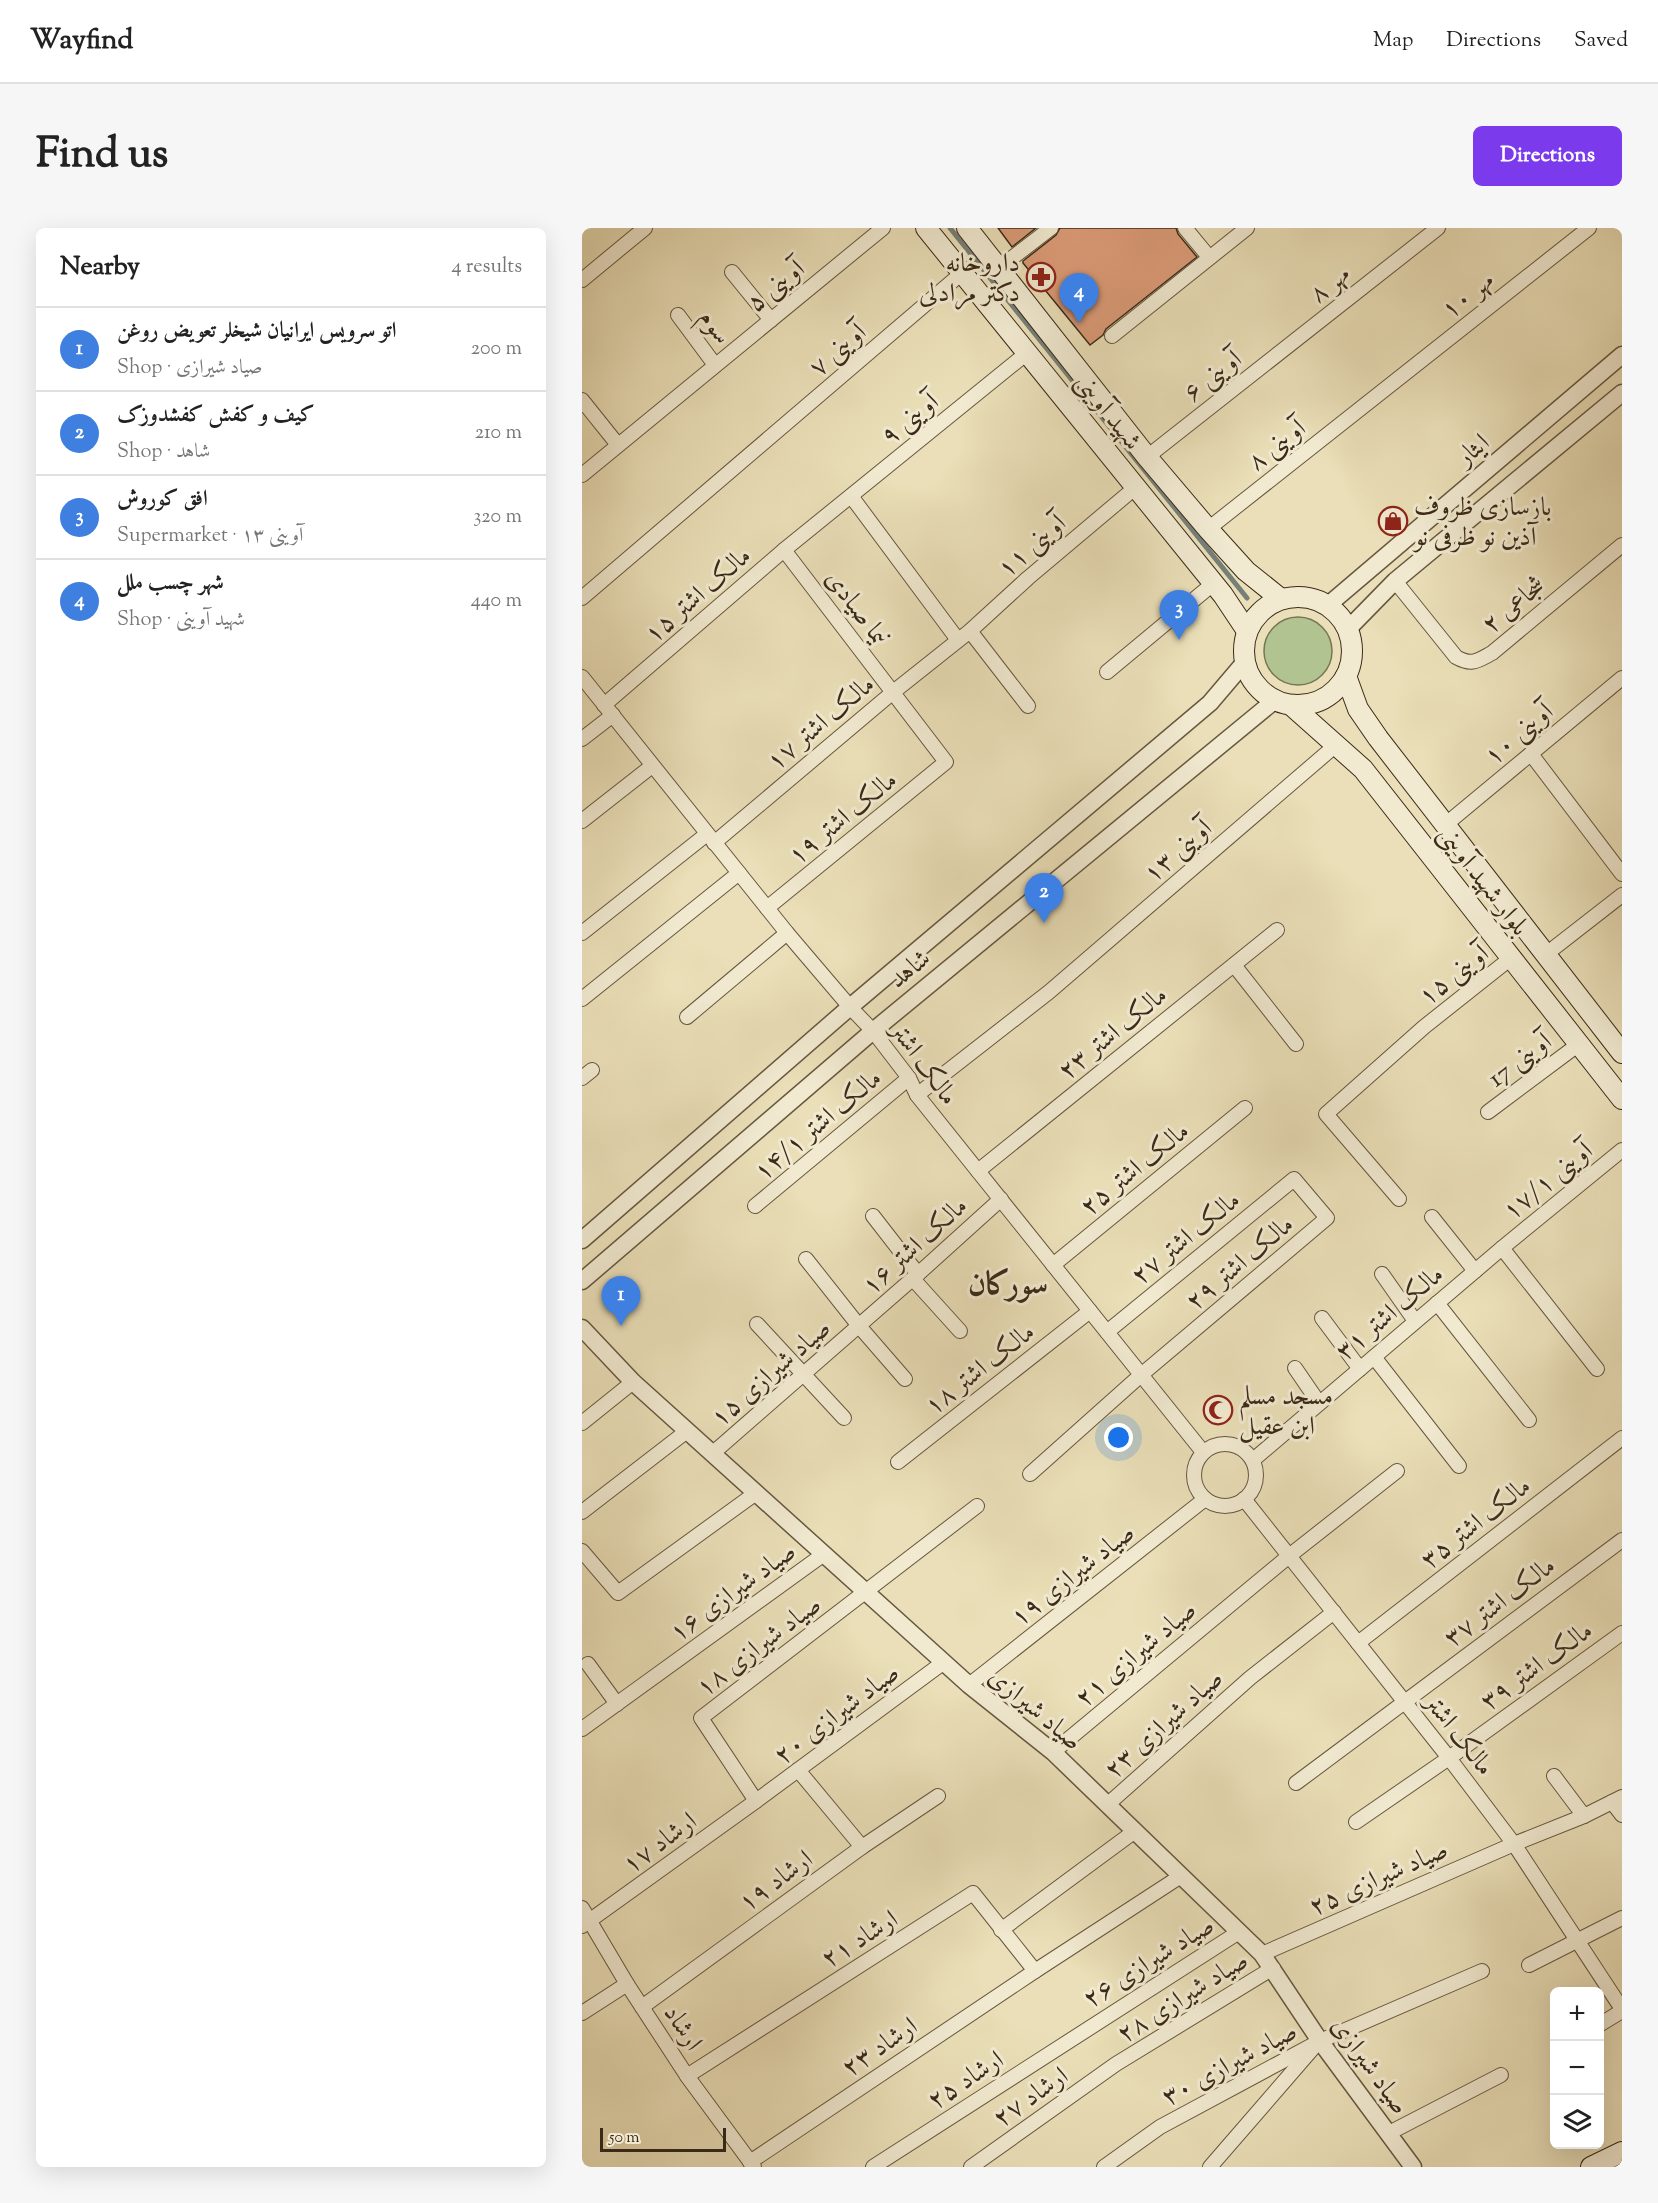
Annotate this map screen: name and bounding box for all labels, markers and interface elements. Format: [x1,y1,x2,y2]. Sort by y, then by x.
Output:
text: Wayfind [30,21,133,61]
text: Map [1373,26,1413,56]
text: Directions [1446,26,1541,56]
text: Saved [1574,26,1628,56]
text: Find us [36,126,168,186]
button: Directions [1473,126,1622,186]
place label: داروخانه دکتر مرادلی [919,246,1020,313]
text: Nearby [60,249,140,286]
street label: ۵ آوینی [740,251,815,322]
text: 4 results [451,253,522,282]
street label: مهر ۸ [1302,257,1359,313]
pharmacy icon: داروخانه دکتر مرادلی [1025,261,1057,293]
street label: مهر ۱۰ [1434,263,1503,329]
pin: 4 [1060,274,1098,323]
street label: سوم [687,302,739,354]
street label: ۷ آوینی [802,314,877,386]
text: اتو سرویس ایرانیان شیخلر تعویض روغن [117,316,397,348]
text: 1 [76,335,83,364]
text: 200 m [471,335,522,364]
street label: ۶ آوینی [1176,341,1253,412]
text: Shop · صیاد شیرازی [117,354,263,383]
street label: شهید آوینی [1064,366,1150,459]
street label: ۹ آوینی [874,384,949,455]
text: کیف و کفش کفشدوزک [117,400,315,432]
street label: ۸ آوینی [1240,410,1317,481]
text: 2 [75,419,84,448]
text: 210 m [475,419,522,448]
street label: ایثار [1446,426,1499,478]
text: Shop · شاهد [117,438,210,467]
text: افق کوروش [117,484,208,516]
place label: بازسازی ظروف آذین نو ظرفی نو [1411,490,1551,557]
text: 3 [75,503,84,532]
text: 320 m [473,503,522,532]
street label: ۱۱ آوینی [990,505,1077,587]
shop icon: بازسازی ظروف آذین نو ظرفی نو [1377,505,1409,537]
text: Supermarket · ۱۳ آوینی [117,522,303,551]
street label: مالک اشتر ۱۵ [637,539,760,653]
street label: نیما صیادی [815,563,897,655]
text: شهر چسب ملل [117,568,224,600]
street label: شجاعی ۲ [1475,569,1554,643]
text: 4 [74,587,85,616]
text: 440 m [471,587,522,616]
pin: 3 [1160,590,1198,640]
text: Shop · شهید آوینی [117,606,245,635]
street label: مالک اشتر ۱۷ [760,668,884,780]
street label: ۱۰ آوینی [1477,693,1564,775]
street label: مالک اشتر ۱۹ [781,763,906,875]
street label: آوینی ۱۳ [1136,810,1223,892]
street label: بلوار شهید آوینی [1427,819,1537,945]
pin: 2 [1024,874,1064,923]
street label: آوینی ۱۵ [1411,935,1500,1015]
street label: شاهد [882,941,940,998]
street label: مالک اشتر ۲۳ [1051,978,1176,1090]
street label: مالک اشتر [878,1013,966,1114]
street label: آوینی 17 [1481,1023,1562,1097]
street label: مالک اشتر ۱۴/۱ [747,1061,891,1191]
street label: مالک اشتر ۲۵ [1073,1114,1198,1226]
street label: آوینی ۱۷/۱ [1495,1133,1603,1230]
street label: مالک اشتر ۲۷ [1124,1183,1249,1295]
street label: مالک اشتر ۱۶ [855,1189,977,1304]
street label: مالک اشتر ۲۹ [1179,1208,1303,1320]
street label: مالک اشتر ۳۱ [1329,1258,1453,1370]
district label: سورکان [968,1263,1048,1309]
pin: 1 [602,1276,640,1326]
street label: صیاد شیرازی ۱۵ [703,1311,840,1437]
street label: مالک اشتر ۱۸ [918,1315,1044,1425]
place label: مسجد مسلم ابن عقیل [1239,1379,1333,1446]
mosque icon: مسجد مسلم ابن عقیل [1202,1394,1234,1426]
your location [1104,1423,1133,1452]
street label: مالک اشتر ۳۵ [1414,1469,1540,1579]
street label: صیاد شیرازی ۱۹ [1004,1516,1143,1636]
street label: صیاد شیرازی ۱۶ [662,1534,804,1652]
street label: مالک اشتر ۳۷ [1437,1549,1564,1657]
street label: صیاد شیرازی ۱۸ [689,1588,830,1706]
street label: صیاد شیرازی ۲۱ [1068,1593,1205,1717]
street label: مالک اشتر ۳۹ [1474,1614,1601,1721]
street label: صیاد شیرازی ۲۰ [767,1656,908,1774]
street label: صیاد شیرازی [979,1660,1089,1760]
street label: صیاد شیرازی ۲۳ [1097,1661,1232,1788]
street label: مالک اشتر [1412,1684,1502,1784]
street label: ارشاد ۱۷ [615,1804,705,1884]
street label: صیاد شیرازی ۲۵ [1304,1832,1454,1926]
street label: ارشاد ۱۹ [731,1842,821,1922]
street label: ارشاد ۲۱ [815,1902,906,1978]
street label: صیاد شیرازی ۲۶ [1077,1908,1222,2018]
street label: صیاد شیرازی ۲۸ [1111,1943,1256,2053]
map controls [1550,1987,1604,2149]
button: + [1550,1987,1604,2041]
street label: ارشاد [653,1998,711,2059]
street label: ارشاد ۲۳ [835,2009,926,2087]
street label: صیاد شیرازی [1321,2010,1417,2123]
street label: صیاد شیرازی ۳۰ [1156,2014,1304,2116]
button: − [1550,2041,1604,2095]
street label: ارشاد ۲۵ [921,2043,1012,2120]
street label: ارشاد ۲۷ [986,2059,1077,2137]
button: layers [1550,2095,1604,2149]
scale bar [600,2125,726,2152]
text: 50 m [609,2127,640,2150]

